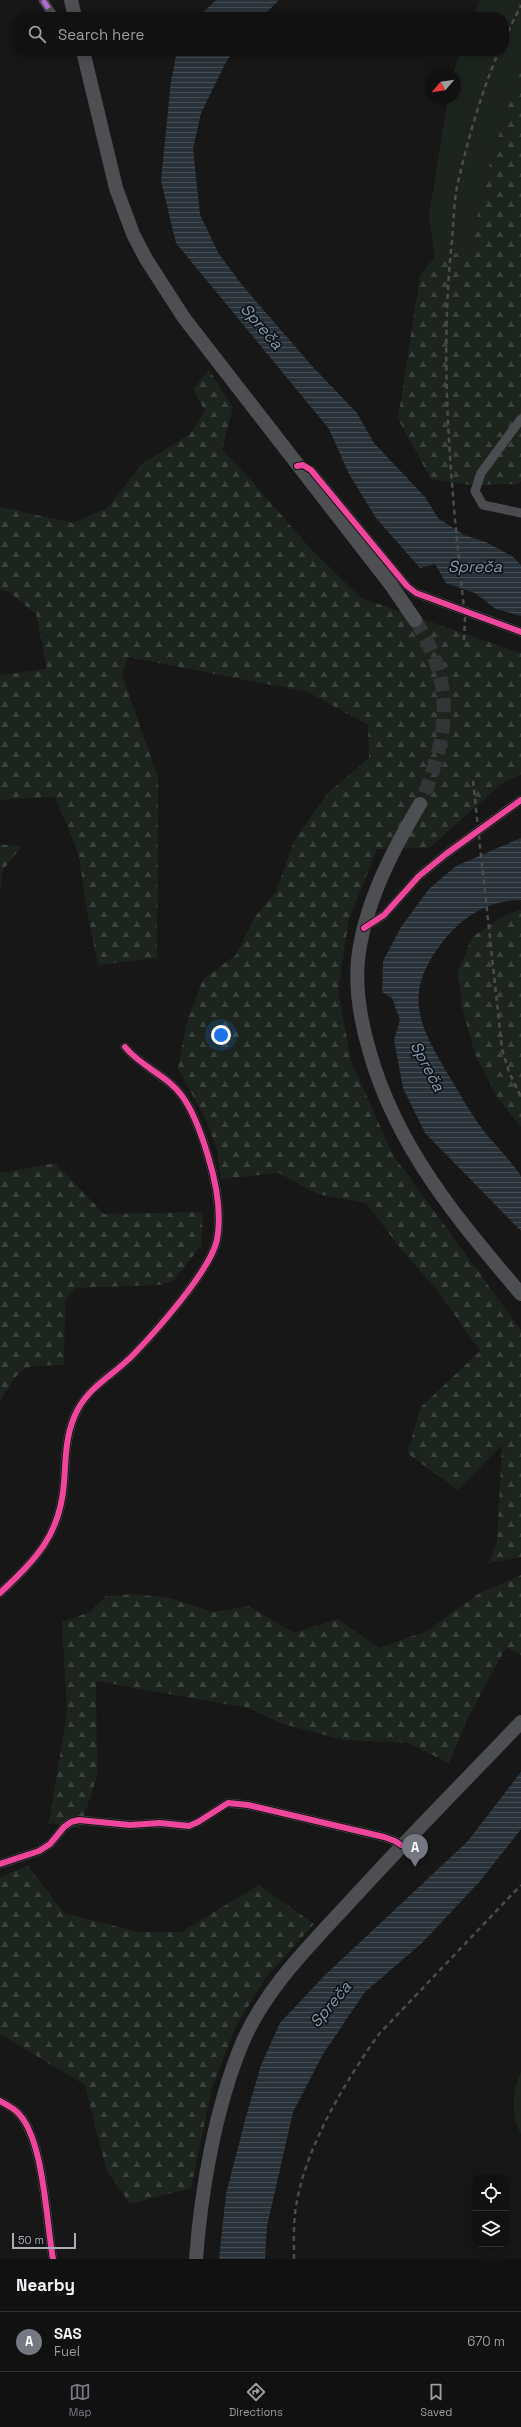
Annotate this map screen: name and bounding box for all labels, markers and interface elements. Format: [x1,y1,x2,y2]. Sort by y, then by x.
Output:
search box [12,12,509,56]
icon: search [26,23,48,45]
text: Search here [58,25,144,44]
north arrow [425,68,461,104]
water label: Spreča [236,299,288,354]
water label: Spreča [448,556,503,577]
your location [211,1025,231,1045]
water label: Spreča [406,1037,450,1096]
pin: A [402,1834,428,1867]
water label: Spreča [305,1976,356,2032]
map controls [473,2175,509,2247]
button: locate [473,2175,509,2211]
button: layers [473,2211,509,2247]
scale bar [12,2231,76,2250]
text: 50 m [18,2233,44,2247]
text: Nearby [16,2274,75,2296]
text: SAS [54,2324,82,2343]
text: A [25,2333,33,2350]
text: 670 m [467,2333,505,2350]
text: Fuel [54,2343,80,2360]
tab: Map [69,2381,92,2419]
tab: Directions [229,2381,283,2419]
tab: Saved [420,2381,452,2419]

